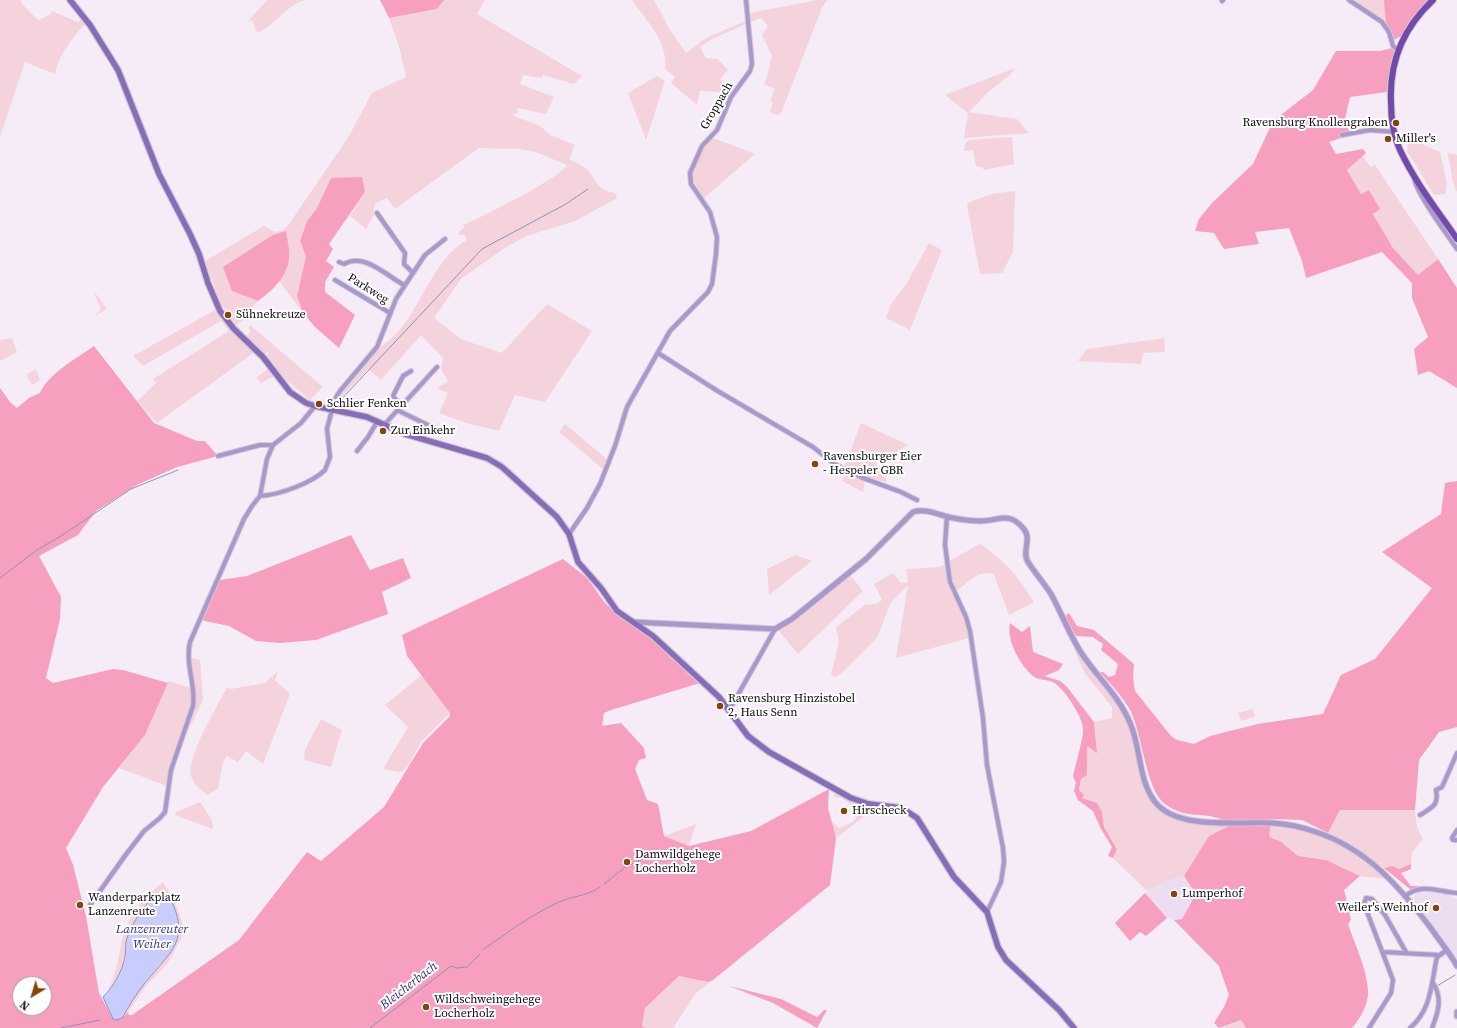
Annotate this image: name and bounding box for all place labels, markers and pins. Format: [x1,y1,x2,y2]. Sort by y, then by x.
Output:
place label: Ravensburg Knollengraben [1242,116,1388,130]
marker: Ravensburg Knollengraben [1391,118,1401,128]
place label: Miller's [1396,132,1436,146]
marker: Miller's [1383,134,1393,144]
place label: Sühnekreuze [236,308,306,322]
marker: Sühnekreuze [223,310,233,320]
place label: Schlier Fenken [327,397,407,411]
marker: Schlier Fenken [314,399,324,409]
place label: Zur Einkehr [391,424,455,438]
marker: Zur Einkehr [378,426,388,436]
place label: Ravensburger Eier - Hespeler GBR [823,450,922,478]
marker: Ravensburger Eier - Hespeler GBR [810,459,820,469]
place label: Ravensburg Hinzistobel 2, Haus Senn [728,692,855,720]
marker: Ravensburg Hinzistobel 2, Haus Senn [715,701,725,711]
place label: Hirscheck [852,804,907,818]
marker: Hirscheck [839,806,849,816]
place label: Damwildgehege Locherholz [635,848,721,876]
marker: Damwildgehege Locherholz [622,857,632,867]
place label: Lumperhof [1182,887,1243,901]
marker: Lumperhof [1169,889,1179,899]
place label: Wanderparkplatz Lanzenreute [88,891,180,919]
marker: Wanderparkplatz Lanzenreute [75,900,85,910]
place label: Weiler's Weinhof [1337,901,1428,915]
marker: Weiler's Weinhof [1431,903,1441,913]
place label: Wildschweingehege Locherholz [434,993,541,1021]
marker: Wildschweingehege Locherholz [421,1002,431,1012]

